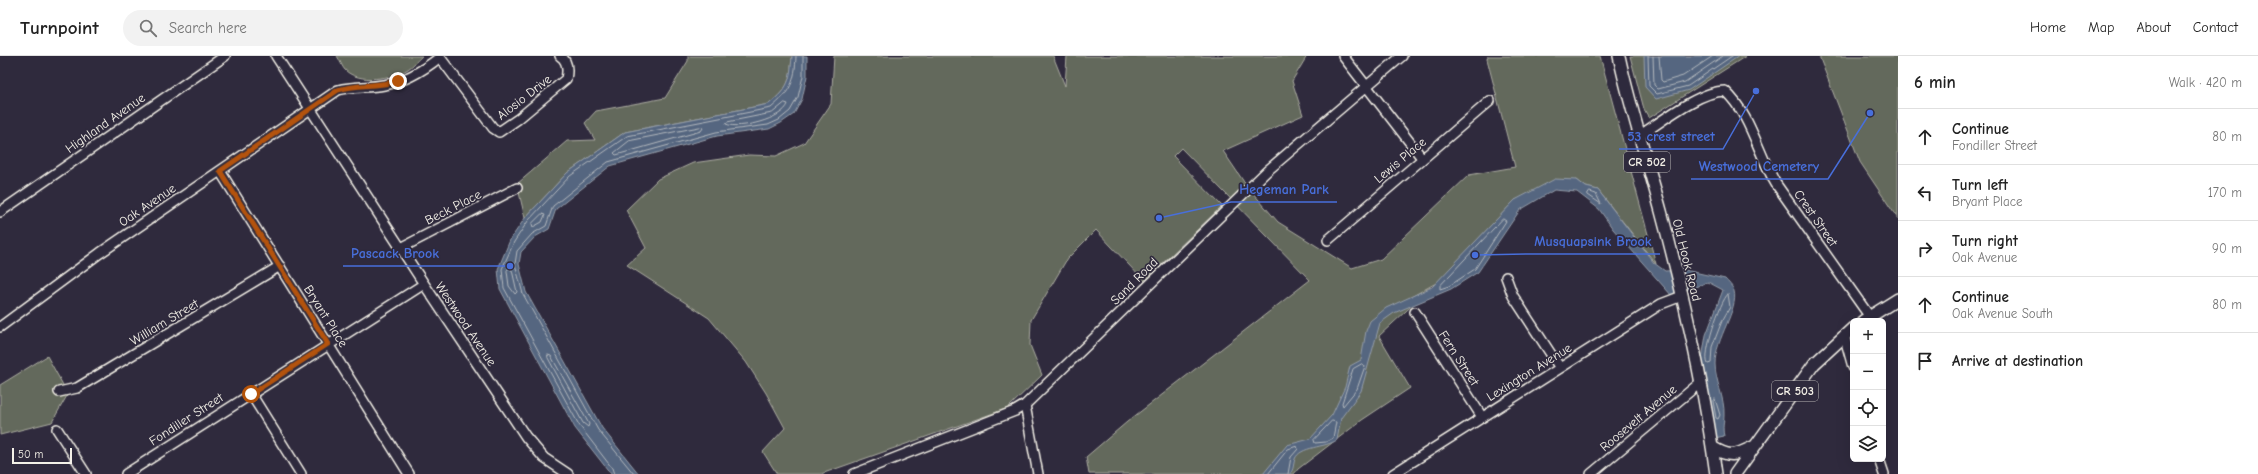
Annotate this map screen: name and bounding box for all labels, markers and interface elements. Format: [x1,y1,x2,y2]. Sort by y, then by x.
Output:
search box [123,10,403,46]
text: Turnpoint [20,17,99,39]
icon: search [137,17,159,39]
text: Search here [169,19,247,37]
text: Home [2030,19,2066,36]
text: Map [2088,19,2114,36]
text: About [2136,19,2171,36]
text: Contact [2193,19,2238,36]
street label: Alosio Drive [494,71,555,123]
route end [389,72,407,90]
text: 6 min [1914,73,1956,92]
text: Walk · 420 m [2169,75,2242,90]
street label: Highland Avenue [62,90,148,156]
text: Continue [1952,120,2009,138]
callout: 53 crest street [1619,123,1723,149]
icon: ahead [1914,126,1936,148]
text: 53 crest street [1627,128,1715,145]
text: 80 m [2212,129,2242,144]
street label: Lewis Place [1371,134,1429,186]
text: Fondiller Street [1952,138,2037,153]
road number: CR 502 [1624,152,1670,172]
callout: Westwood Cemetery [1691,153,1828,179]
text: Westwood Cemetery [1699,158,1820,175]
callout: Hegeman Park [1231,176,1337,202]
text: Turn left [1952,176,2008,194]
street label: Oak Avenue [116,180,179,229]
text: Hegeman Park [1239,181,1329,198]
icon: left [1914,182,1936,204]
text: 170 m [2208,185,2242,200]
street label: Beck Place [422,186,484,228]
street label: Crest Street [1791,187,1842,250]
text: Bryant Place [1952,194,2022,209]
street label: Old Hook Road [1670,217,1704,303]
callout: Musquapsink Brook [1527,228,1660,254]
text: Turn right [1952,232,2018,250]
text: Musquapsink Brook [1534,233,1652,250]
icon: right [1914,238,1936,260]
callout: Pascack Brook [343,240,447,266]
text: 90 m [2212,241,2242,256]
text: Pascack Brook [351,245,439,262]
text: Oak Avenue [1952,250,2017,265]
street label: Sand Road [1107,254,1161,308]
street label: Westwood Avenue [432,279,500,369]
street label: Bryant Place [301,282,351,350]
text: Continue [1952,288,2009,306]
icon: ahead [1914,294,1936,316]
street label: William Street [127,295,202,348]
text: 80 m [2212,297,2242,312]
text: Oak Avenue South [1952,306,2053,321]
map controls [1850,318,1886,462]
button: + [1850,318,1886,354]
street label: Fern Street [1436,328,1483,389]
street label: Lexington Avenue [1484,340,1575,404]
icon: arrive [1914,350,1936,372]
text: Arrive at destination [1952,352,2083,370]
button: − [1850,354,1886,390]
street label: Roosevelt Avenue [1597,381,1680,454]
road number: CR 503 [1772,381,1818,401]
route start [242,385,260,403]
street label: Fondiller Street [146,389,227,448]
button: locate [1850,390,1886,426]
button: layers [1850,426,1886,462]
scale bar [12,446,72,465]
text: 50 m [18,448,43,461]

